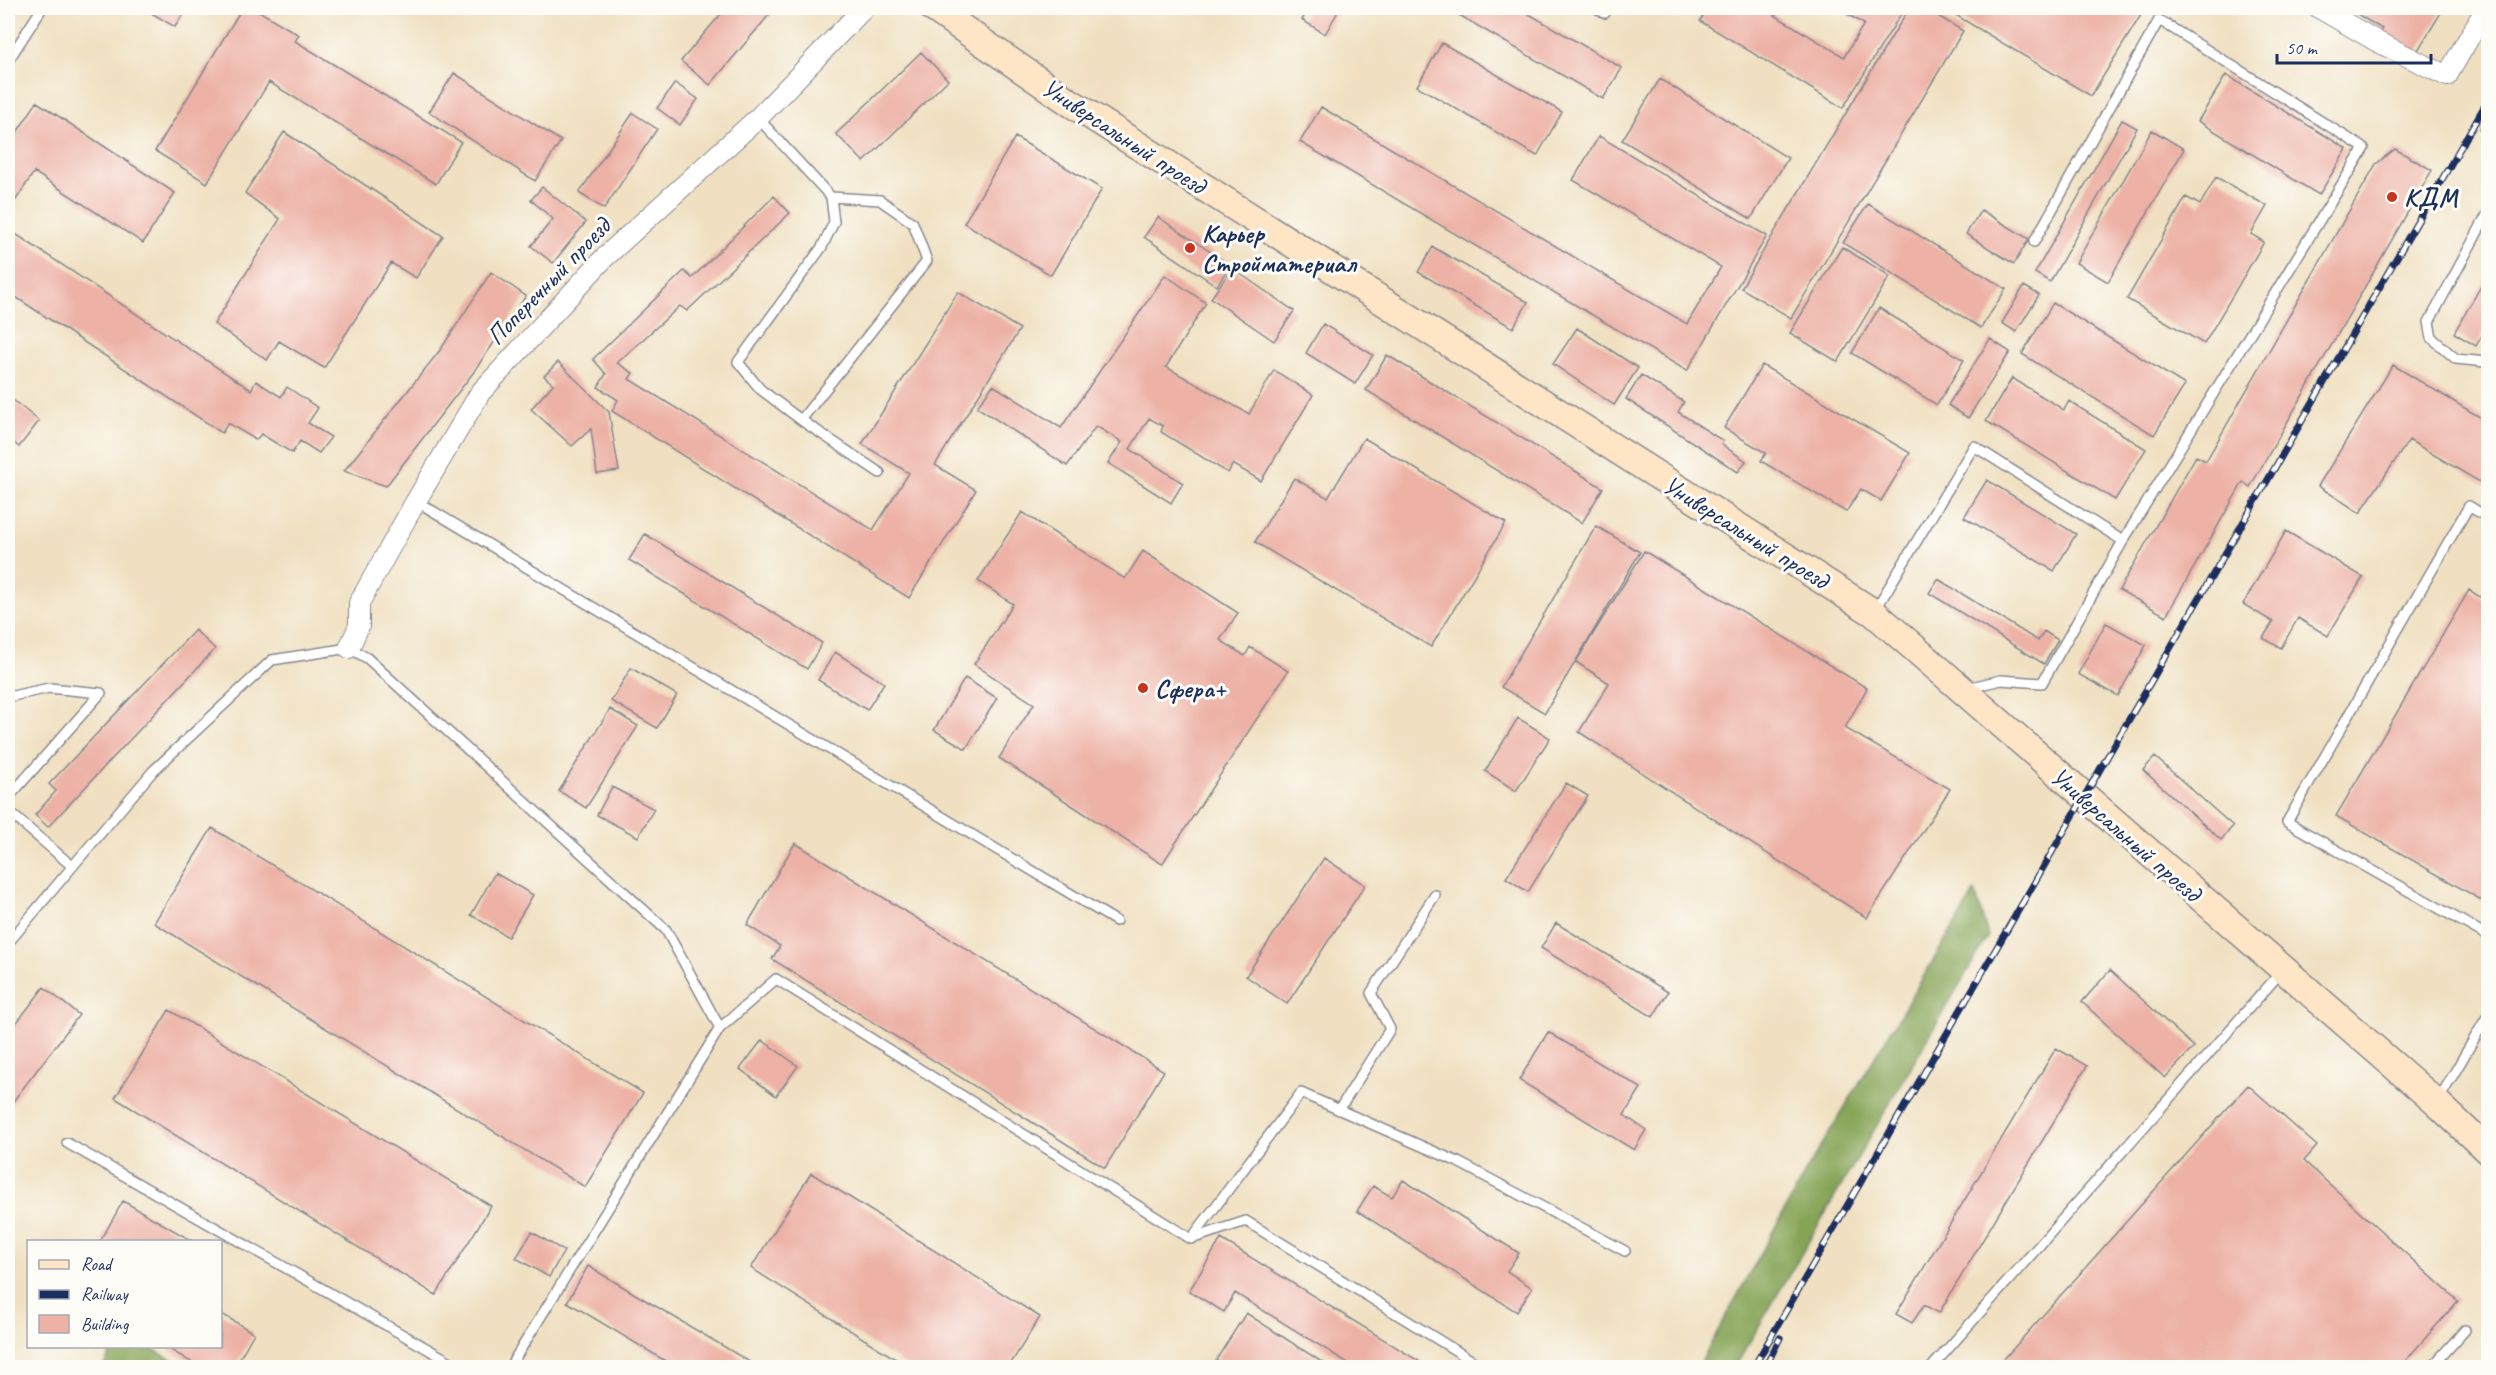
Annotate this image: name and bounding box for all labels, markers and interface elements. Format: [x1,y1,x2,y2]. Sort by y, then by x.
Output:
scale bar [2277,27,2432,65]
text: 50 m [2286,37,2319,59]
street label: Универсальный проезд [1035,71,1214,203]
place label: КДМ [2404,181,2460,214]
marker: КДМ [2385,190,2399,204]
street label: Поперечный проезд [479,209,620,352]
place label: Карьер Стройматериал [1202,217,1358,280]
marker: Карьер Стройматериал [1183,241,1197,255]
street label: Универсальный проезд [1657,468,1837,598]
place label: Сфера+ [1155,672,1227,705]
marker: Сфера+ [1136,681,1150,695]
street label: Универсальный проезд [2043,760,2210,911]
legend [27,1240,222,1348]
text: Road [81,1253,114,1275]
text: Railway [81,1283,129,1305]
text: Building [81,1313,130,1335]

